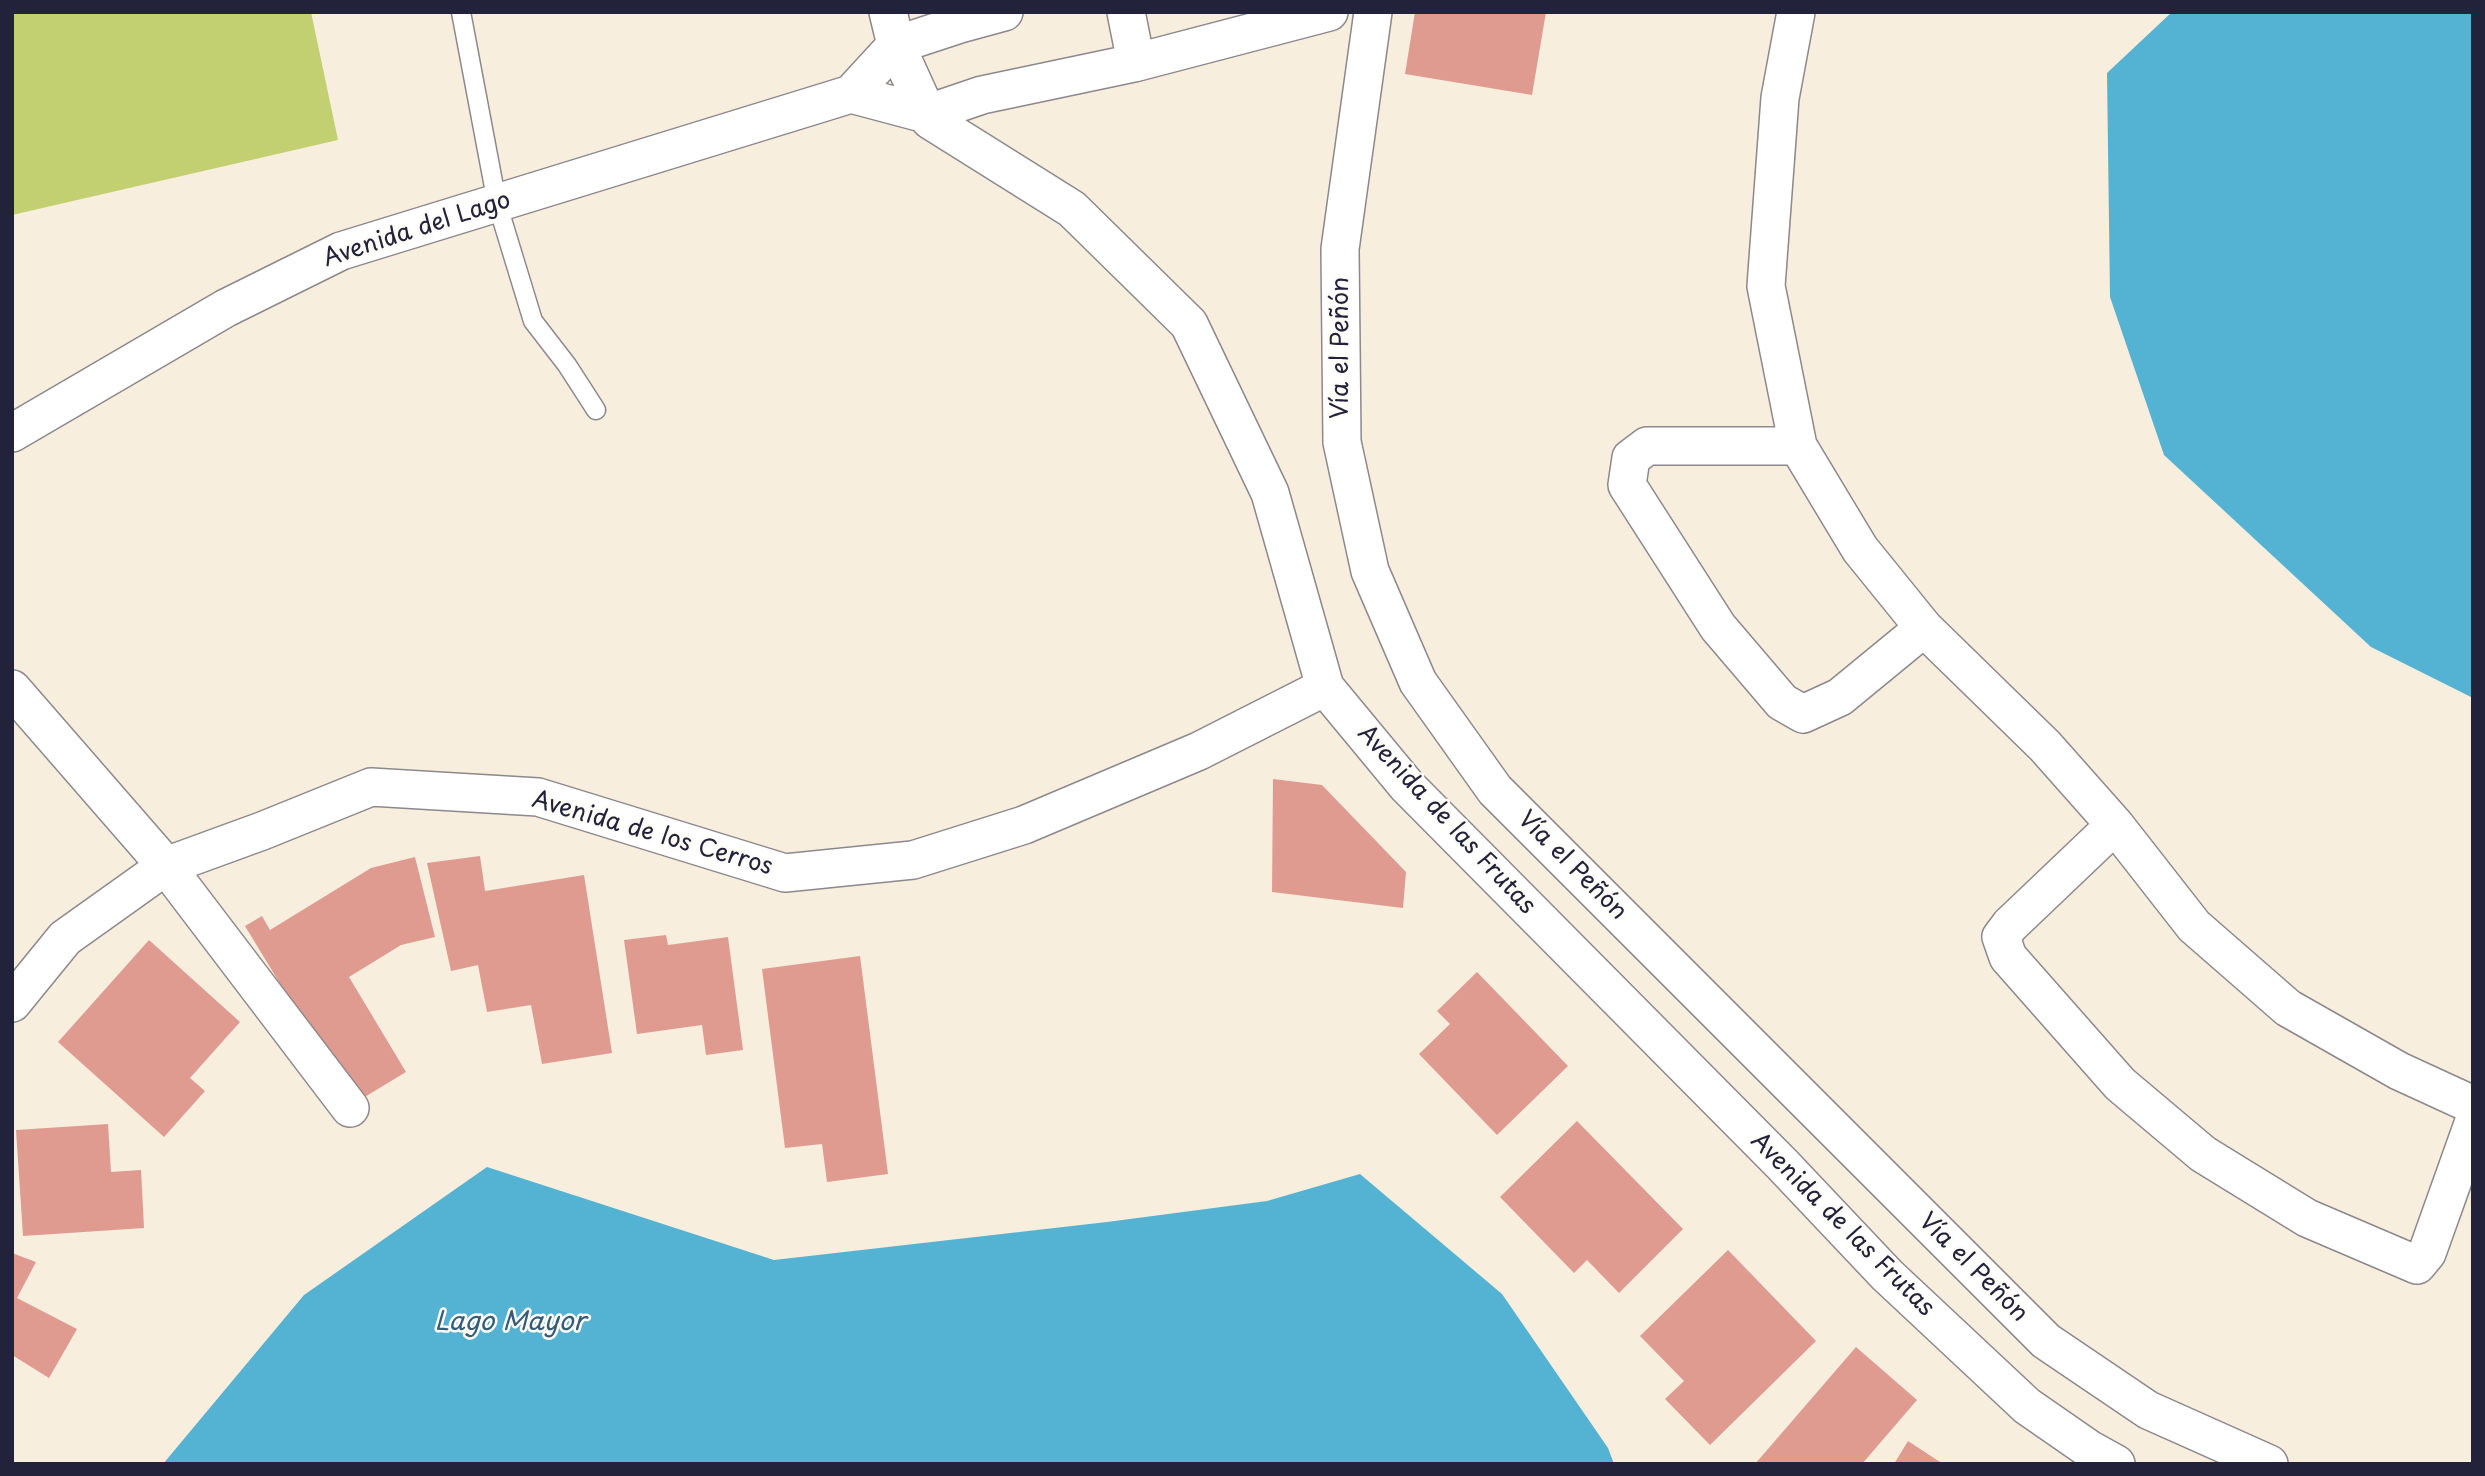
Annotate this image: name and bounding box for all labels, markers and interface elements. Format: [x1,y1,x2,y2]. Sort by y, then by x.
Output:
street label: Avenida del Lago [320,186,514,274]
street label: Vía el Peñón [1327,277,1355,419]
street label: Avenida de las Frutas [1351,720,1541,920]
street label: Avenida de los Cerros [528,786,776,882]
street label: Vía el Peñón [1512,806,1632,926]
street label: Avenida de las Frutas [1744,1127,1940,1323]
street label: Vía el Peñón [1913,1208,2033,1328]
water label: Lago Mayor [434,1307,586,1339]

